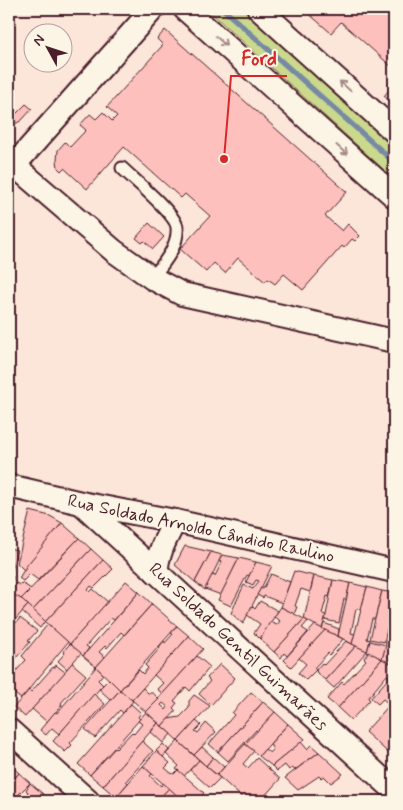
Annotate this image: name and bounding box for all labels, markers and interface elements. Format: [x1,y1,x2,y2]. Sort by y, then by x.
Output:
north arrow [22,22,72,72]
text: N [29,31,49,50]
one-way arrow [215,35,228,47]
callout: Ford [231,42,287,76]
text: Ford [241,47,277,72]
one-way arrow [339,81,352,92]
one-way arrow [336,144,349,155]
street label: Rua Soldado Arnoldo Cândido Raulino [65,489,337,569]
street label: Rua Soldado Gentil Guimarães [143,558,333,737]

